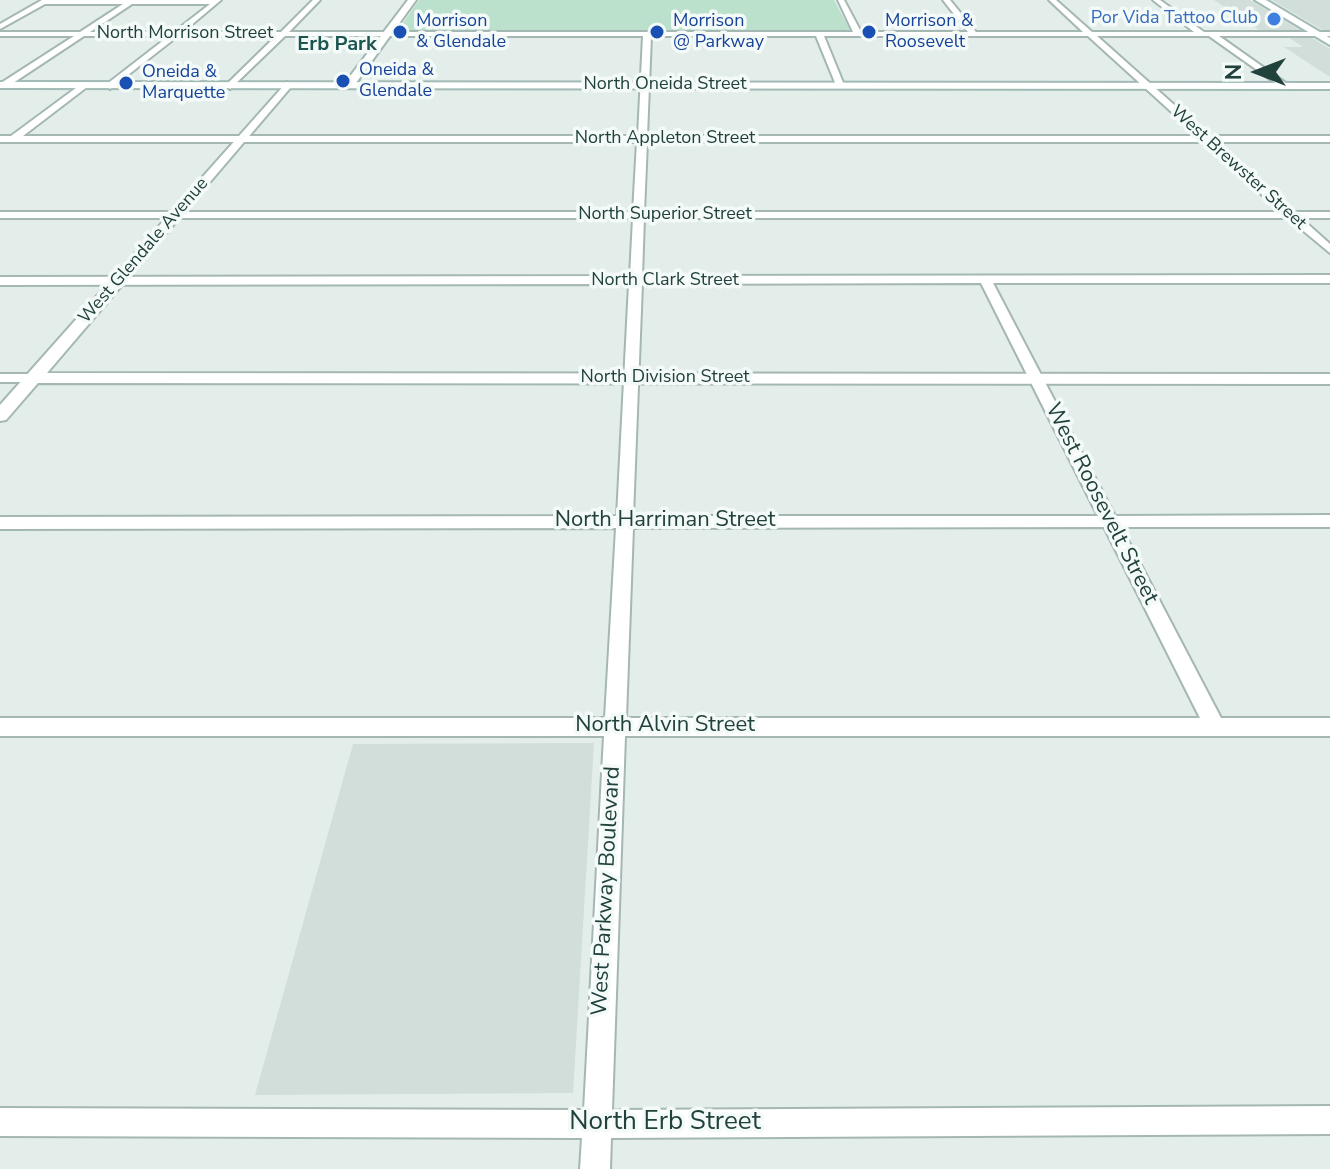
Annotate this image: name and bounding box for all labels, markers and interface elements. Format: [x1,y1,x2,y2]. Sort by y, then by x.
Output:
place label: Por Vida Tattoo Club [1091,8,1258,30]
marker: Por Vida Tattoo Club [1265,10,1283,28]
place label: Morrison & Glendale [416,11,506,54]
place label: Morrison @ Parkway [673,11,764,54]
place label: Morrison & Roosevelt [885,11,973,54]
street label: North Morrison Street [97,23,273,45]
marker: Morrison & Glendale [391,23,409,41]
marker: Morrison @ Parkway [648,23,666,41]
marker: Morrison & Roosevelt [860,23,878,41]
north arrow [1218,32,1298,112]
district label: Erb Park [297,33,377,57]
place label: Oneida & Glendale [359,60,434,102]
place label: Oneida & Marquette [142,62,225,104]
text: N [1219,64,1249,80]
marker: Oneida & Glendale [334,72,352,90]
marker: Oneida & Marquette [117,74,135,92]
street label: North Oneida Street [584,74,746,96]
street label: West Brewster Street [1166,101,1310,235]
street label: North Appleton Street [575,128,755,150]
street label: West Glendale Avenue [75,173,213,329]
street label: North Superior Street [578,204,752,226]
street label: North Clark Street [591,270,739,292]
street label: North Division Street [580,367,750,389]
street label: West Roosevelt Street [1039,399,1163,609]
street label: North Harriman Street [555,508,775,534]
street label: North Alvin Street [575,713,755,739]
street label: West Parkway Boulevard [587,766,627,1016]
street label: North Erb Street [569,1107,761,1139]

